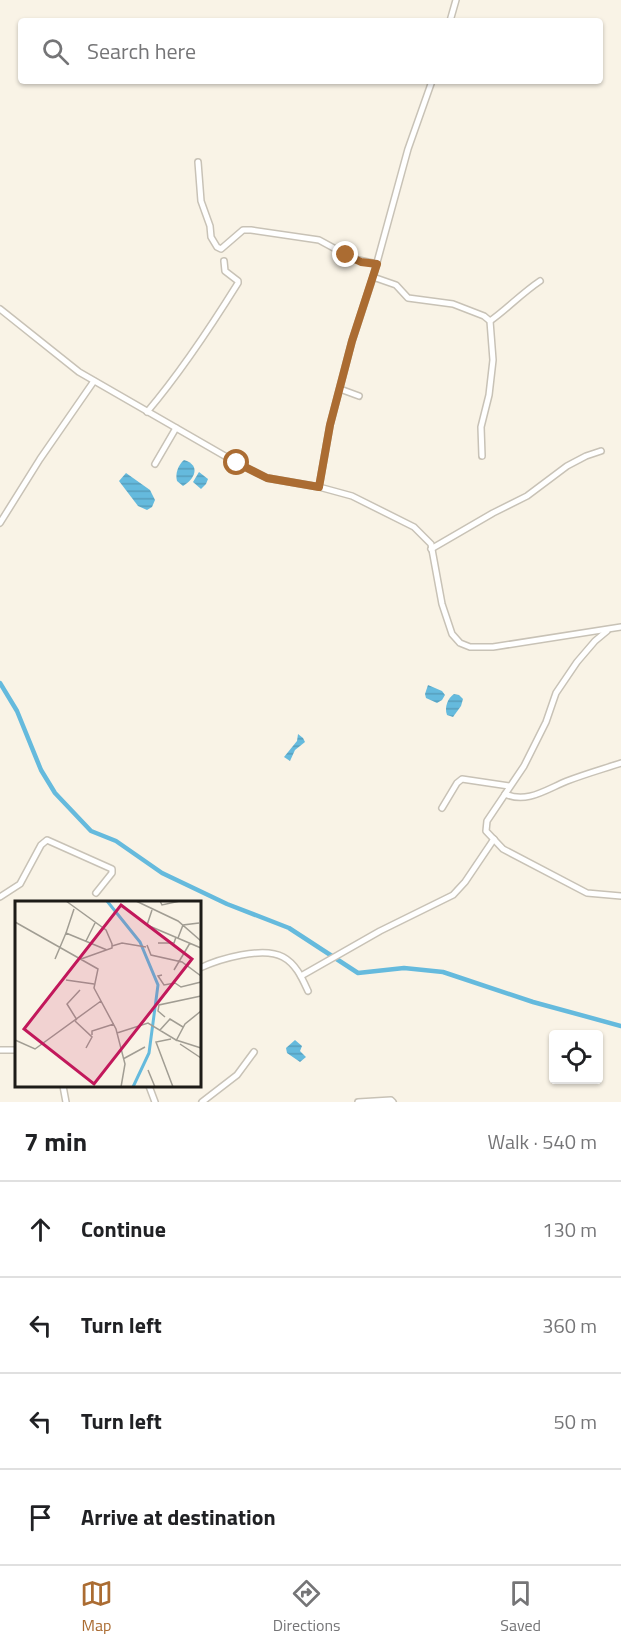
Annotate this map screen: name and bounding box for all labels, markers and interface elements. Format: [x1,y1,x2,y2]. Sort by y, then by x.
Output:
search box [18,18,603,84]
text: Search here [87,34,196,68]
icon: search [39,35,72,68]
route end [332,241,358,267]
route start [223,449,249,475]
inset map [15,901,201,1087]
map controls [549,1030,603,1084]
button: locate [549,1030,603,1084]
text: 7 min [24,1122,87,1161]
text: Walk · 540 m [488,1126,597,1157]
text: Continue [81,1212,166,1246]
icon: ahead [24,1213,57,1246]
text: 130 m [542,1214,597,1245]
text: Turn left [81,1308,162,1342]
icon: left [24,1309,57,1342]
text: 360 m [542,1310,597,1341]
text: Turn left [81,1404,162,1438]
icon: left [24,1405,57,1438]
text: 50 m [553,1406,597,1437]
text: Arrive at destination [81,1500,276,1534]
icon: arrive [24,1501,57,1534]
tab: Map [80,1577,113,1637]
tab: Directions [273,1577,341,1637]
tab: Saved [500,1577,541,1637]

